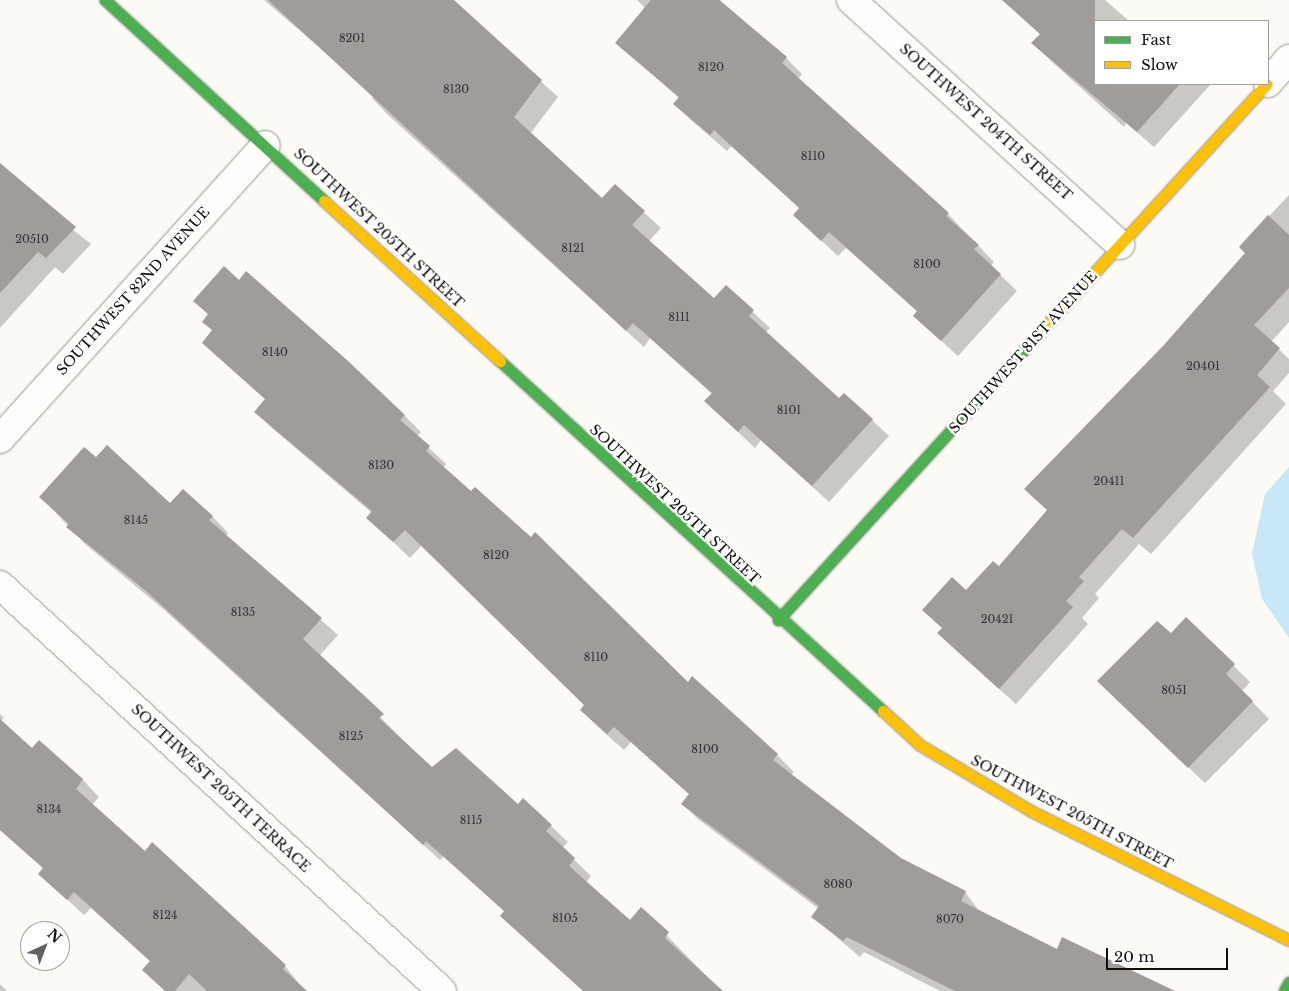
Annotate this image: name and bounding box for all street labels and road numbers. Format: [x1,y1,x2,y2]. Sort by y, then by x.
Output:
street label: SOUTHWEST 204TH STREET [896,40,1076,204]
street label: SOUTHWEST 205TH STREET [290,145,468,311]
street label: SOUTHWEST 82ND AVENUE [53,203,213,379]
street label: SOUTHWEST 81ST AVENUE [945,267,1101,437]
street label: SOUTHWEST 205TH STREET [586,421,764,587]
street label: SOUTHWEST 205TH TERRACE [128,700,314,876]
street label: SOUTHWEST 205TH STREET [968,751,1176,873]

